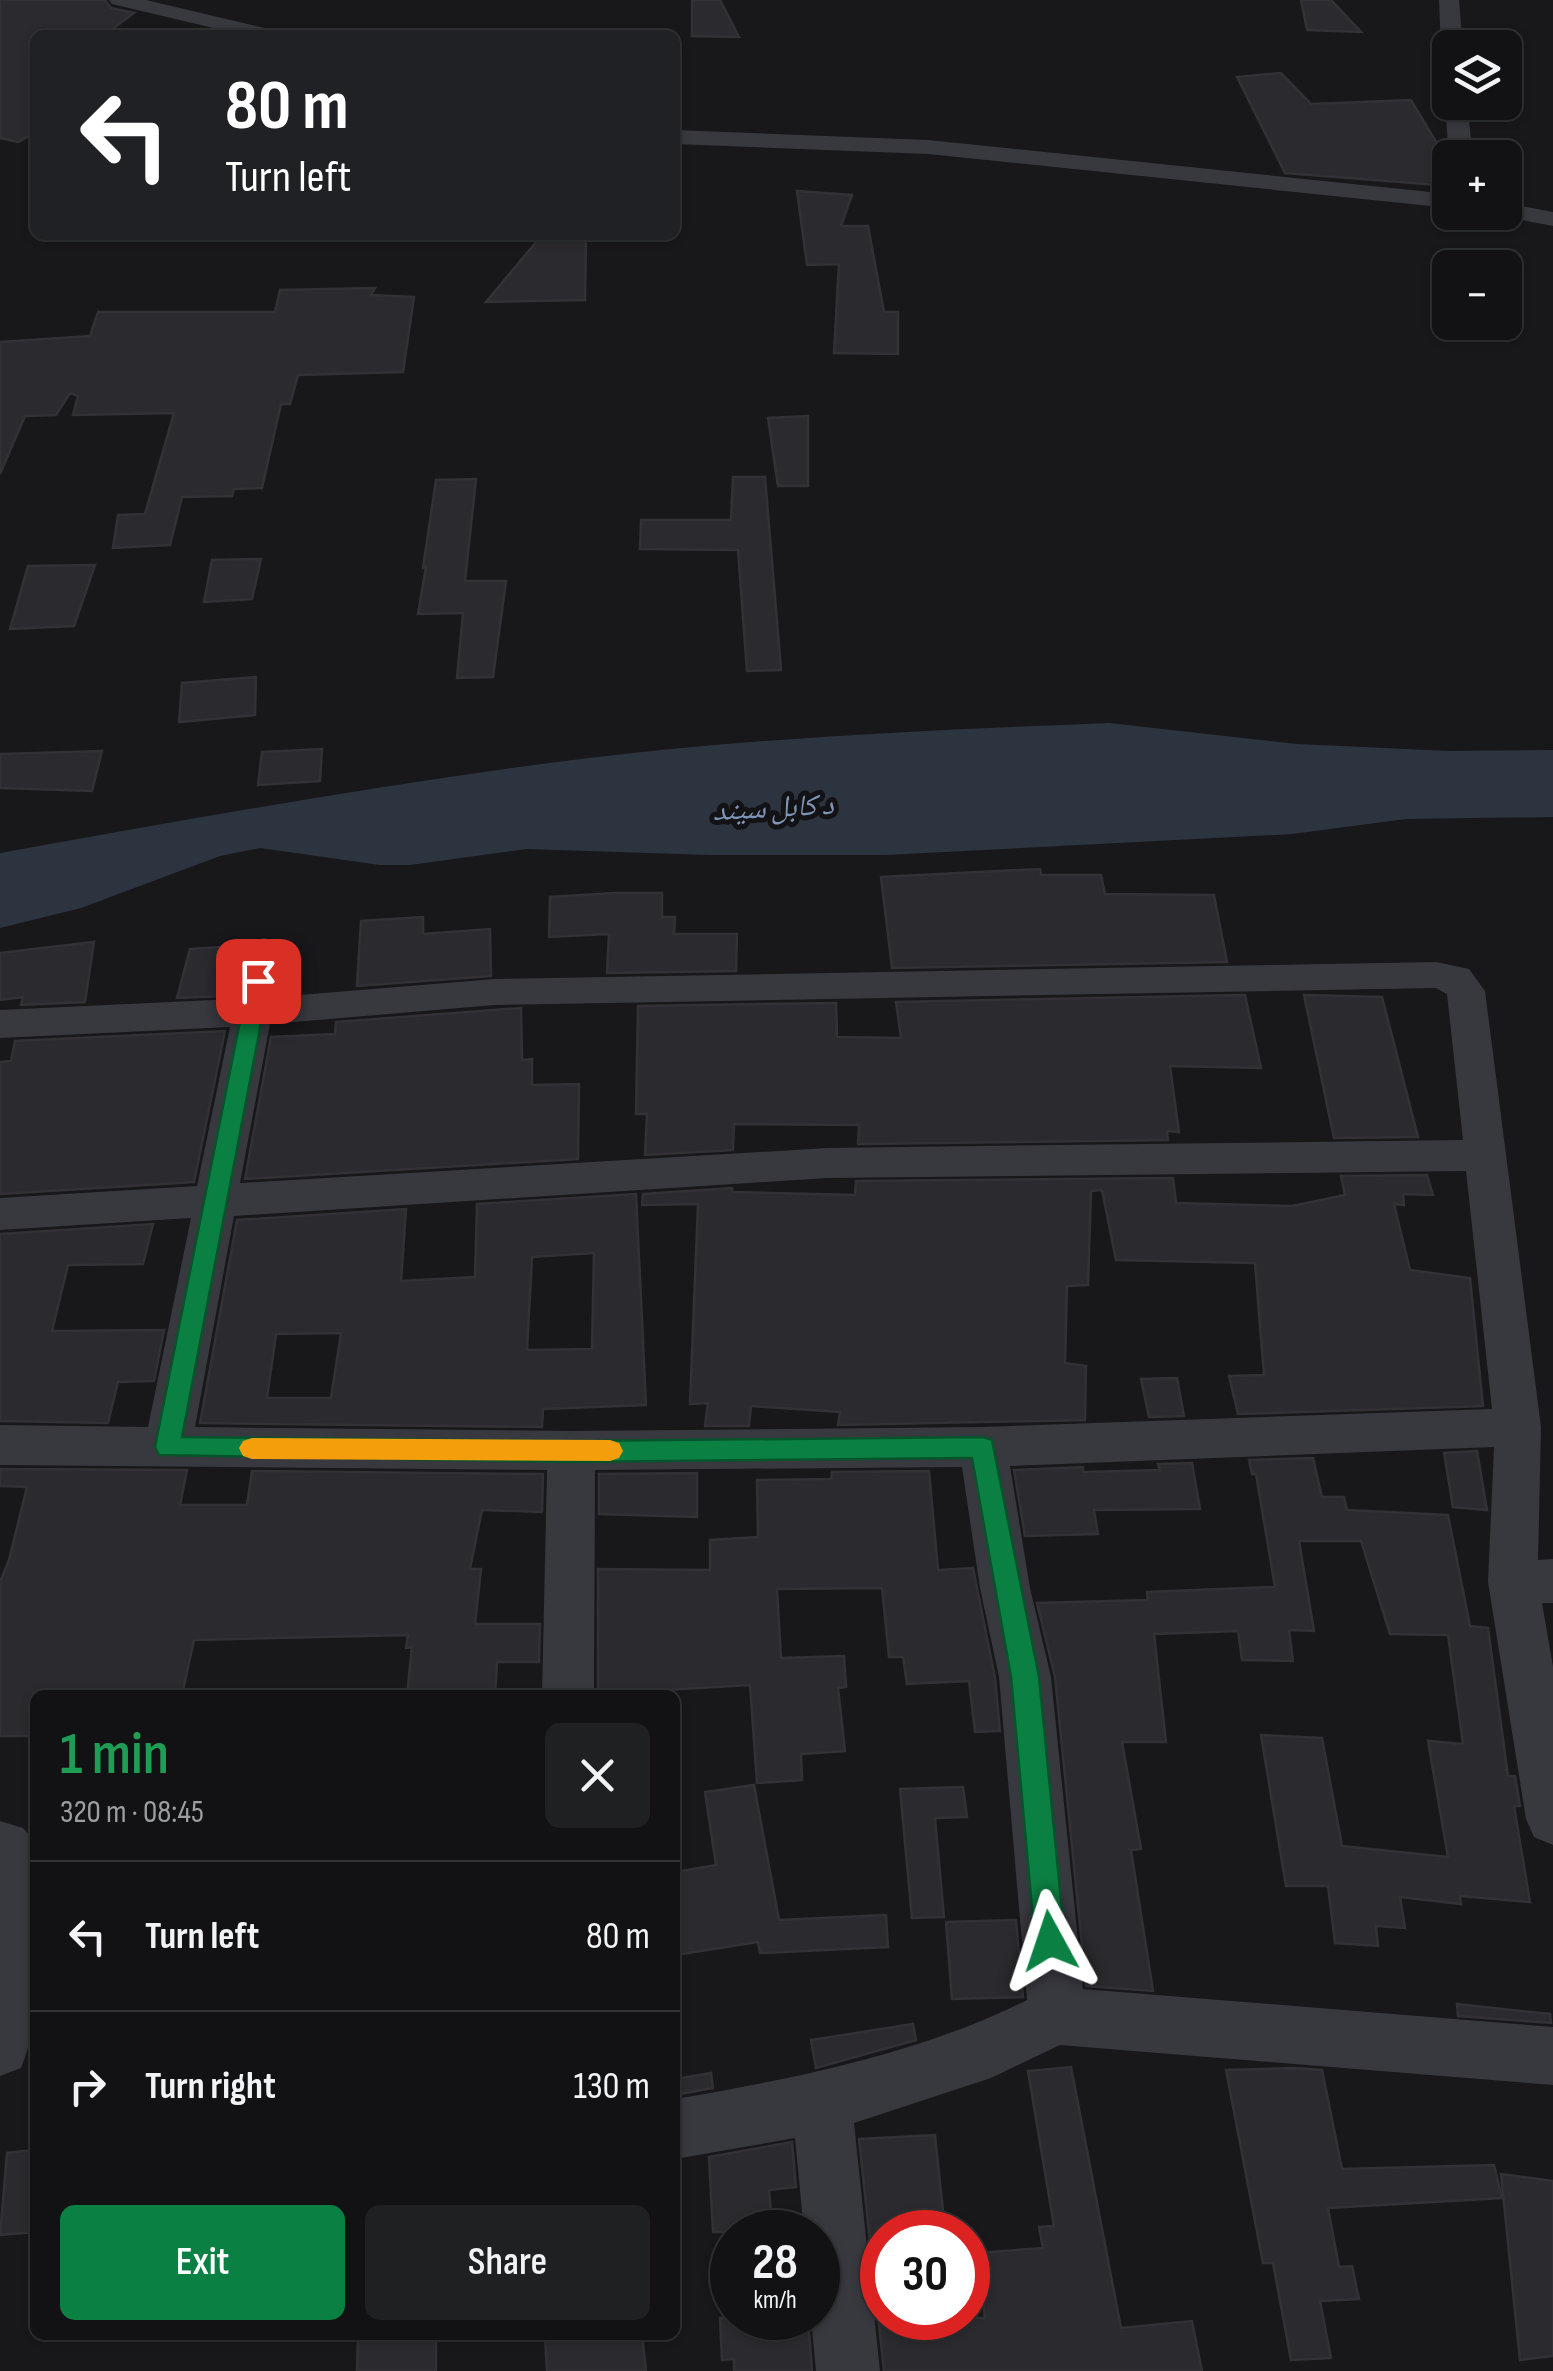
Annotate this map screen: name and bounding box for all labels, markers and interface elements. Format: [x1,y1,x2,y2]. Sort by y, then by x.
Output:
map controls [1432,30,1522,340]
button: layers [1432,30,1522,120]
text: 80 m [225,65,349,149]
icon: left [60,70,190,200]
button: + [1432,140,1522,230]
text: Turn left [225,150,351,205]
button: − [1432,250,1522,340]
water label: د کابل سيند [711,787,835,829]
pin [216,939,301,1024]
icon: arrive [231,954,286,1009]
text: 1 min [60,1719,169,1791]
button: close [545,1723,650,1828]
text: 320 m · 08:45 [60,1793,204,1832]
position arrow [998,1889,1102,1993]
icon: left [60,1909,115,1964]
text: Turn left [145,1914,259,1959]
text: 80 m [586,1914,650,1959]
icon: right [60,2059,115,2114]
text: Turn right [145,2064,276,2109]
text: 130 m [573,2064,650,2109]
button: Exit [60,2205,345,2320]
button: Share [365,2205,650,2320]
speed limit sign: 30 [860,2210,990,2340]
text: 28 [752,2233,798,2293]
text: km/h [753,2285,797,2316]

